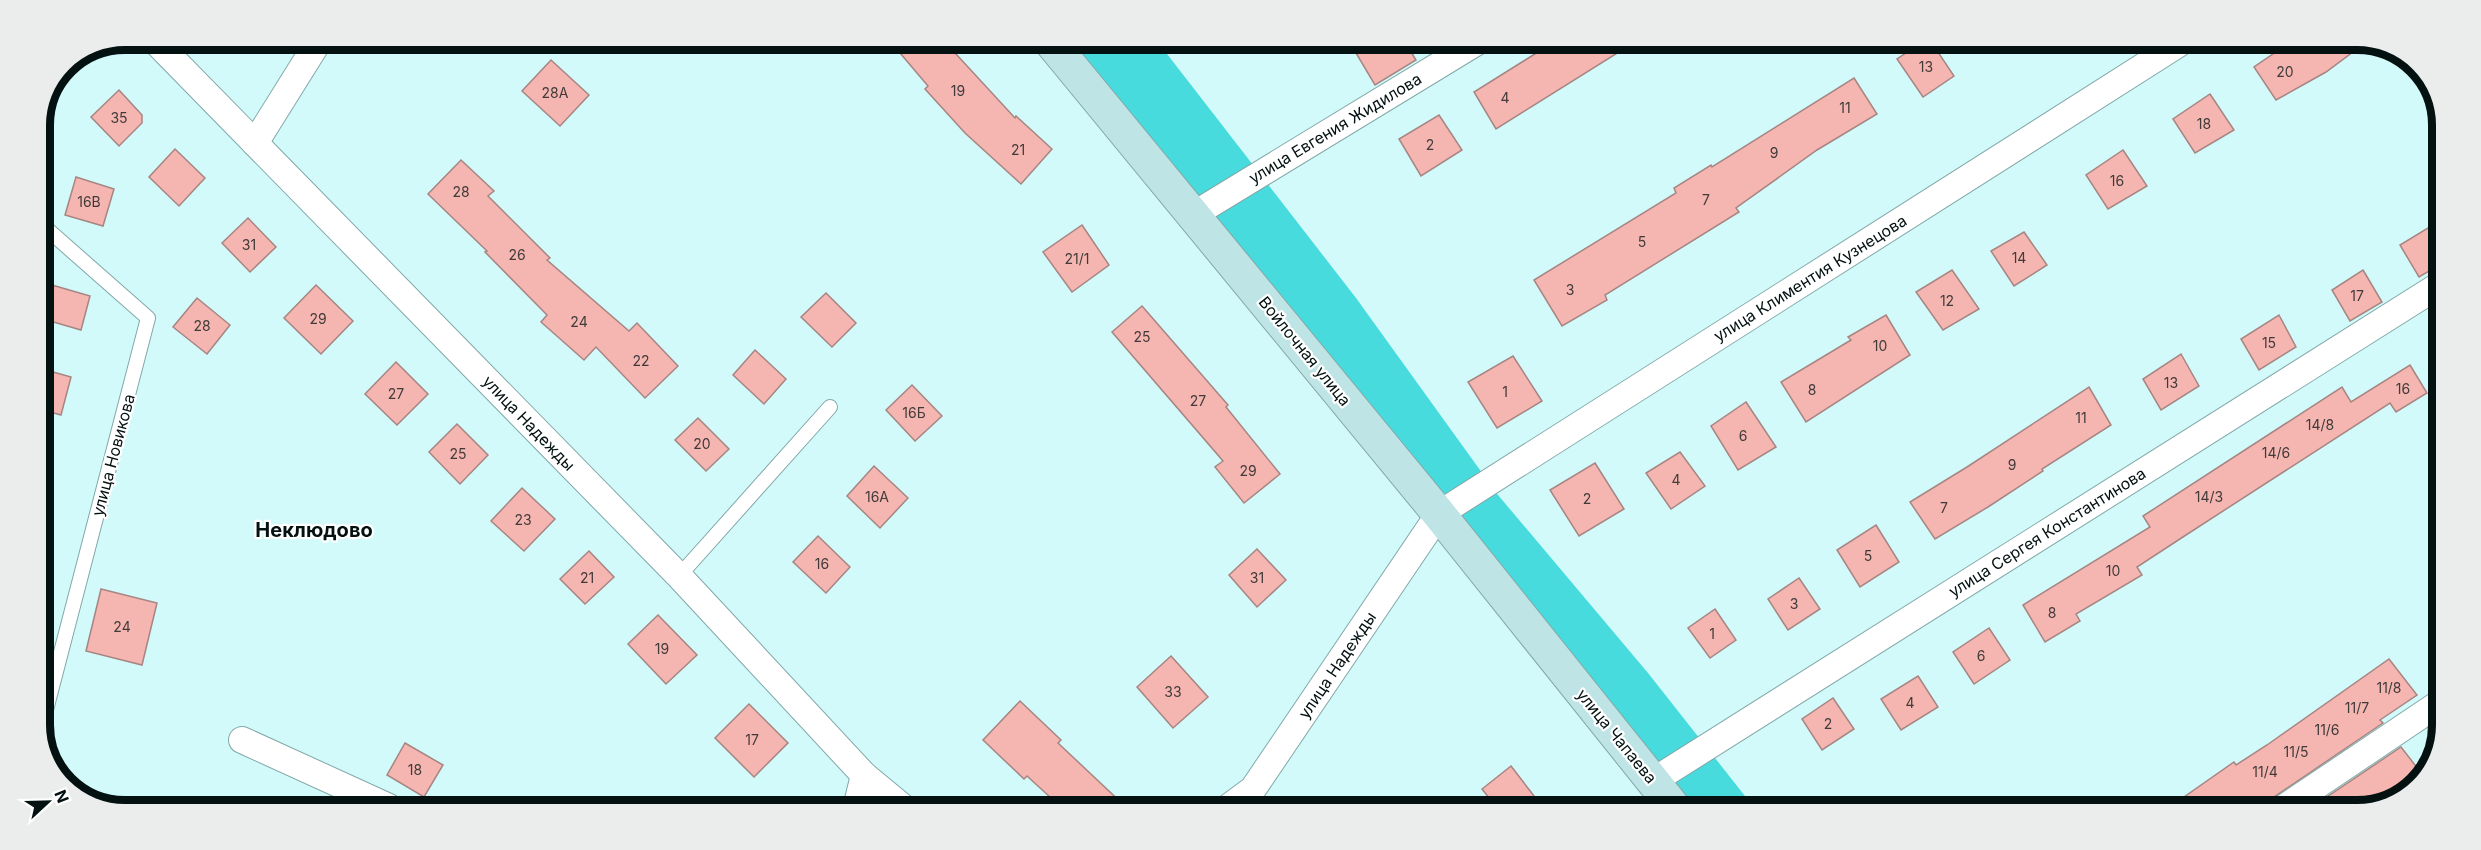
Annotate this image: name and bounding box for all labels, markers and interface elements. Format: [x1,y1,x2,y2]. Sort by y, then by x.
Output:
house number: 13 [1919,58,1933,75]
house number: 20 [2276,63,2294,80]
street label: улица Евгения Жидилова [1245,68,1425,188]
house number: 19 [951,82,965,99]
house number: 28А [542,84,569,101]
house number: 4 [1500,89,1510,106]
house number: 11 [1839,99,1851,116]
house number: 35 [110,109,128,126]
house number: 18 [2197,115,2211,132]
house number: 2 [1426,136,1434,153]
house number: 21 [1011,141,1025,158]
house number: 9 [1770,144,1778,161]
house number: 16 [2110,172,2124,189]
house number: 28 [452,183,470,200]
house number: 7 [1702,191,1710,208]
house number: 16В [77,193,101,210]
street label: улица Климентия Кузнецова [1710,210,1910,346]
house number: 5 [1638,233,1646,250]
house number: 31 [242,236,256,253]
house number: 26 [508,246,526,263]
house number: 14 [2012,249,2026,266]
house number: 21/1 [1065,250,1089,267]
house number: 3 [1566,281,1574,298]
house number: 17 [2350,287,2364,304]
street label: Войлочная улица [1255,292,1355,410]
house number: 12 [1940,292,1954,309]
house number: 29 [309,310,327,327]
house number: 24 [570,313,588,330]
house number: 28 [193,317,211,334]
house number: 25 [1133,328,1151,345]
house number: 15 [2262,334,2276,351]
house number: 10 [1873,337,1887,354]
house number: 22 [632,352,650,369]
street label: улица Надежды [479,371,579,475]
house number: 13 [2164,374,2178,391]
house number: 16 [2396,380,2410,397]
house number: 8 [1808,381,1816,398]
house number: 1 [1502,383,1508,400]
house number: 27 [388,385,404,402]
street label: улица Новикова [87,392,139,518]
house number: 27 [1190,392,1206,409]
house number: 16Б [902,404,926,421]
house number: 11 [2075,409,2087,426]
house number: 14/8 [2306,416,2334,433]
house number: 6 [1739,427,1747,444]
house number: 20 [693,435,711,452]
house number: 14/6 [2262,444,2290,461]
house number: 25 [449,445,467,462]
house number: 9 [2008,456,2016,473]
house number: 29 [1239,462,1257,479]
street label: улица Сергея Константинова [1945,463,2149,601]
house number: 4 [1671,471,1681,488]
house number: 16А [865,488,889,505]
house number: 14/3 [2195,488,2223,505]
house number: 2 [1583,490,1591,507]
house number: 7 [1940,499,1948,516]
house number: 23 [514,511,532,528]
district label: Неклюдово [255,518,373,542]
house number: 5 [1864,547,1872,564]
house number: 16 [815,555,829,572]
house number: 10 [2106,562,2120,579]
house number: 21 [580,569,594,586]
house number: 31 [1250,569,1264,586]
house number: 3 [1790,595,1798,612]
house number: 8 [2048,604,2056,621]
street label: улица Надежды [1294,608,1380,722]
house number: 24 [113,618,131,635]
house number: 1 [1709,625,1715,642]
house number: 19 [655,640,669,657]
house number: 6 [1977,647,1985,664]
house number: 11/8 [2376,679,2402,696]
house number: 33 [1164,683,1182,700]
street label: улица Чапаева [1573,685,1661,787]
house number: 4 [1905,694,1915,711]
house number: 11/7 [2345,699,2369,716]
house number: 2 [1824,715,1832,732]
house number: 11/6 [2314,721,2340,738]
house number: 17 [745,731,759,748]
house number: 11/5 [2284,743,2308,760]
house number: 18 [408,761,422,778]
house number: 11/4 [2252,763,2278,780]
north arrow [18,772,78,832]
text: N [50,787,73,806]

